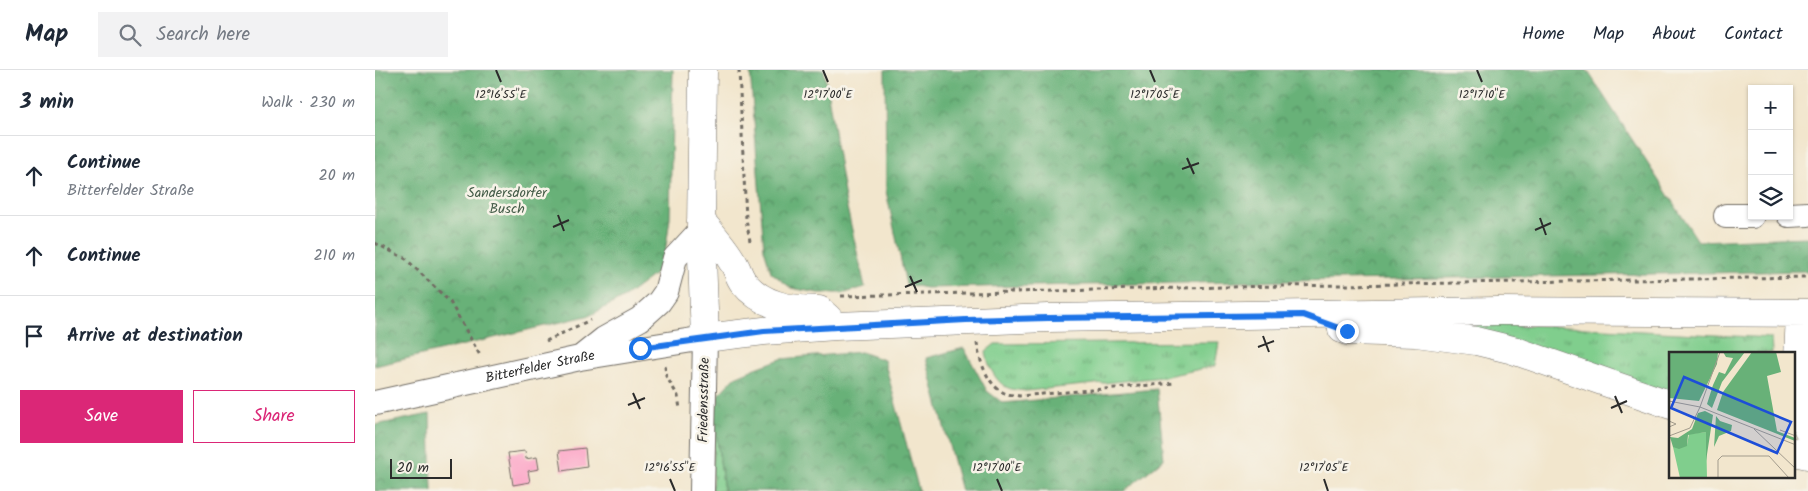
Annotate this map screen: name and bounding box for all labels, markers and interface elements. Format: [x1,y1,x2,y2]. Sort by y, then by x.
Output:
search box [98,12,448,57]
text: Map [25,15,68,54]
text: Search here [156,20,250,50]
text: Home [1522,20,1565,49]
text: Map [1593,20,1624,49]
text: About [1652,20,1696,49]
text: Contact [1724,20,1783,49]
icon: search [116,21,144,49]
text: 12°16'55"E [476,85,527,104]
text: 12°17'00"E [804,85,853,104]
text: 12°17'05"E [1130,85,1181,104]
text: 12°17'10"E [1459,85,1506,104]
map controls [1748,85,1793,220]
button: + [1748,85,1793,130]
text: 3 min [20,86,74,119]
text: Walk · 230 m [261,90,355,115]
button: − [1748,130,1793,175]
text: Continue [67,148,140,178]
icon: ahead [20,162,48,190]
text: 20 m [319,163,355,188]
button: layers [1748,175,1793,220]
text: Bitterfelder Straße [67,178,194,203]
park label: Sandersdorfer Busch [467,182,548,220]
text: Continue [67,241,140,271]
icon: ahead [20,242,48,270]
text: 210 m [314,243,355,268]
route end [1336,320,1359,343]
text: Arrive at destination [67,321,243,351]
icon: arrive [20,322,48,350]
route start [629,337,652,360]
street label: Bitterfelder Straße [483,345,597,389]
inset map [1669,352,1795,478]
street label: Friedensstraße [692,356,716,443]
button: Save [20,390,183,443]
button: Share [193,390,355,443]
scale bar [390,456,453,479]
text: 20 m [397,457,429,479]
text: 12°16'55"E [645,458,696,477]
text: 12°17'00"E [973,458,1022,477]
text: 12°17'05"E [1299,458,1350,477]

